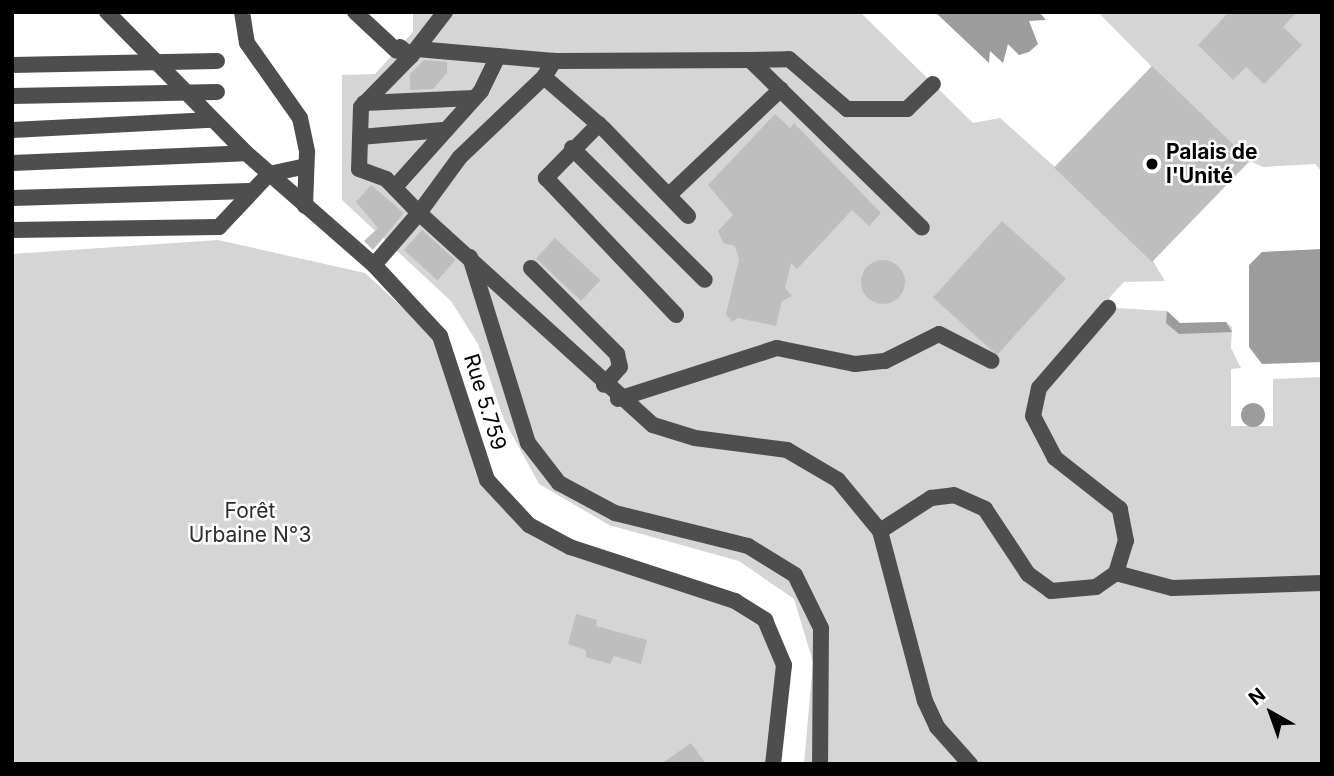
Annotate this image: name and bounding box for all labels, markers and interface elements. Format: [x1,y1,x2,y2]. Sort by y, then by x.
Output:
place label: Palais de l'Unité [1166,139,1258,189]
marker: Palais de l'Unité [1144,156,1160,172]
street label: Rue 5.759 [458,351,512,453]
park label: Forêt Urbaine N°3 [189,498,311,548]
north arrow [1236,678,1306,748]
text: N [1244,683,1270,710]

